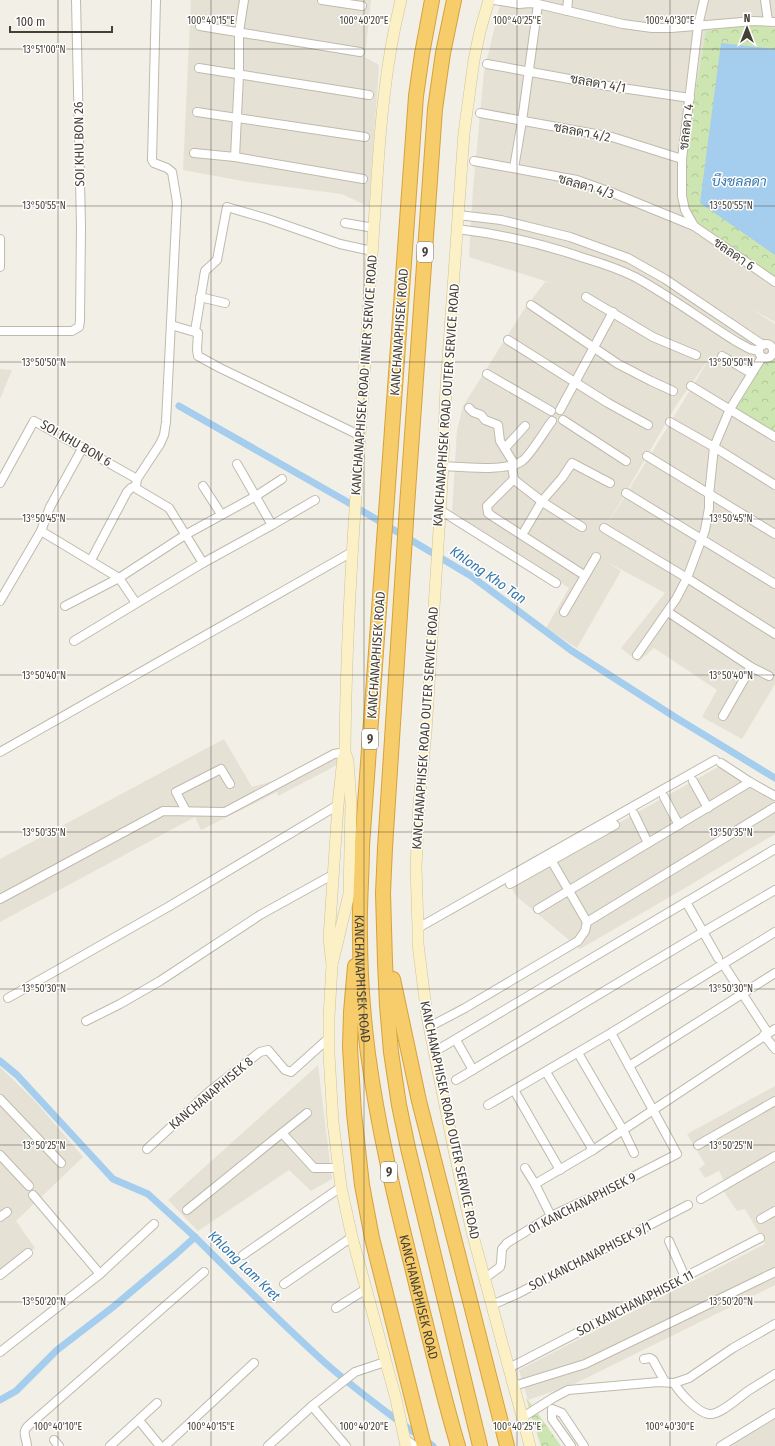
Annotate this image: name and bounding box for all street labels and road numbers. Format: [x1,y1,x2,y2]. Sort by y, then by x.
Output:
street label: ชลลดา 4/1 [569,71,627,95]
street label: SOI KHU BON 26 [71,101,87,187]
street label: ชลลดา 4 [676,103,696,151]
street label: ชลลดา 4/2 [552,119,612,145]
street label: ชลลดา 4/3 [556,170,616,202]
street label: ชลลดา 6 [711,235,757,273]
road number: 9 [417,242,433,262]
street label: KANCHANAPHISEK ROAD INNER SERVICE ROAD [348,254,380,496]
street label: KANCHANAPHISEK ROAD [387,268,411,396]
street label: KANCHANAPHISEK ROAD OUTER SERVICE ROAD [430,283,462,527]
street label: SOI KHU BON 6 [38,417,114,469]
street label: KANCHANAPHISEK ROAD [364,591,388,719]
street label: KANCHANAPHISEK ROAD OUTER SERVICE ROAD [409,606,441,850]
road number: 9 [362,729,378,749]
street label: KANCHANAPHISEK ROAD [352,915,374,1043]
street label: KANCHANAPHISEK ROAD OUTER SERVICE ROAD [417,999,483,1241]
street label: KANCHANAPHISEK 8 [166,1054,256,1132]
road number: 9 [381,1162,397,1182]
street label: 01 KANCHANAPHISEK 9 [526,1169,638,1237]
street label: SOI KANCHANAPHISEK 9/1 [526,1219,654,1293]
street label: KANCHANAPHISEK ROAD [397,1233,442,1361]
street label: SOI KANCHANAPHISEK 11 [574,1267,696,1339]

